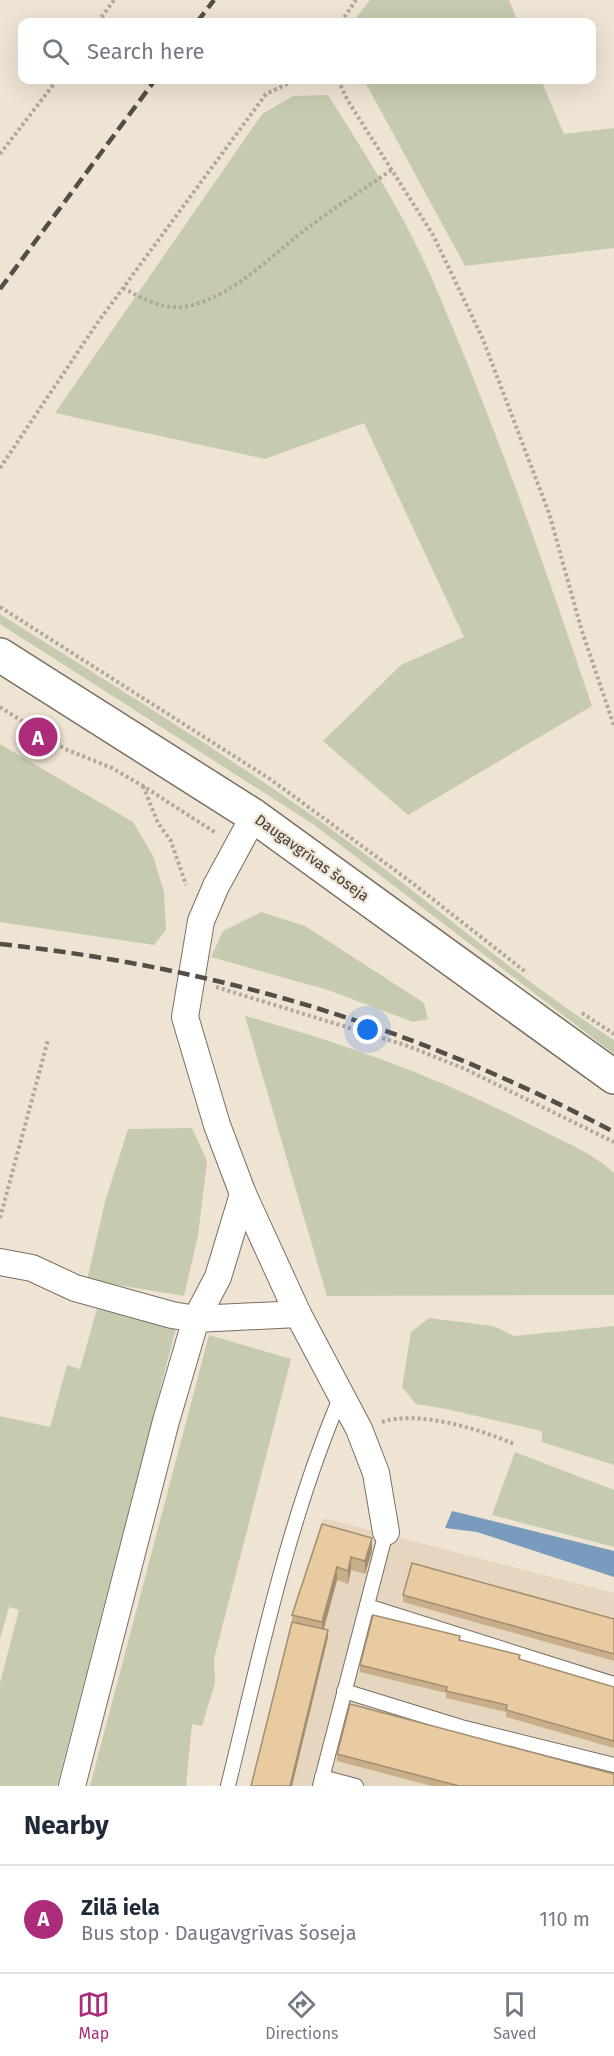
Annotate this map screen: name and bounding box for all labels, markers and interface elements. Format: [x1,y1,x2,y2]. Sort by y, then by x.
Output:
search box [18,18,596,84]
icon: search [39,35,72,68]
text: Search here [87,38,205,65]
pin: A [18,714,57,760]
street label: Daugavgrīvas šoseja [252,811,372,905]
your location [353,1015,382,1044]
text: Nearby [24,1810,109,1841]
text: Zilā iela [81,1894,160,1921]
text: A [38,1907,49,1931]
text: 110 m [539,1907,590,1931]
text: Bus stop · Daugavgrīvas šoseja [81,1921,357,1945]
tab: Map [77,1988,110,2043]
tab: Directions [265,1988,339,2043]
tab: Saved [493,1988,537,2043]

